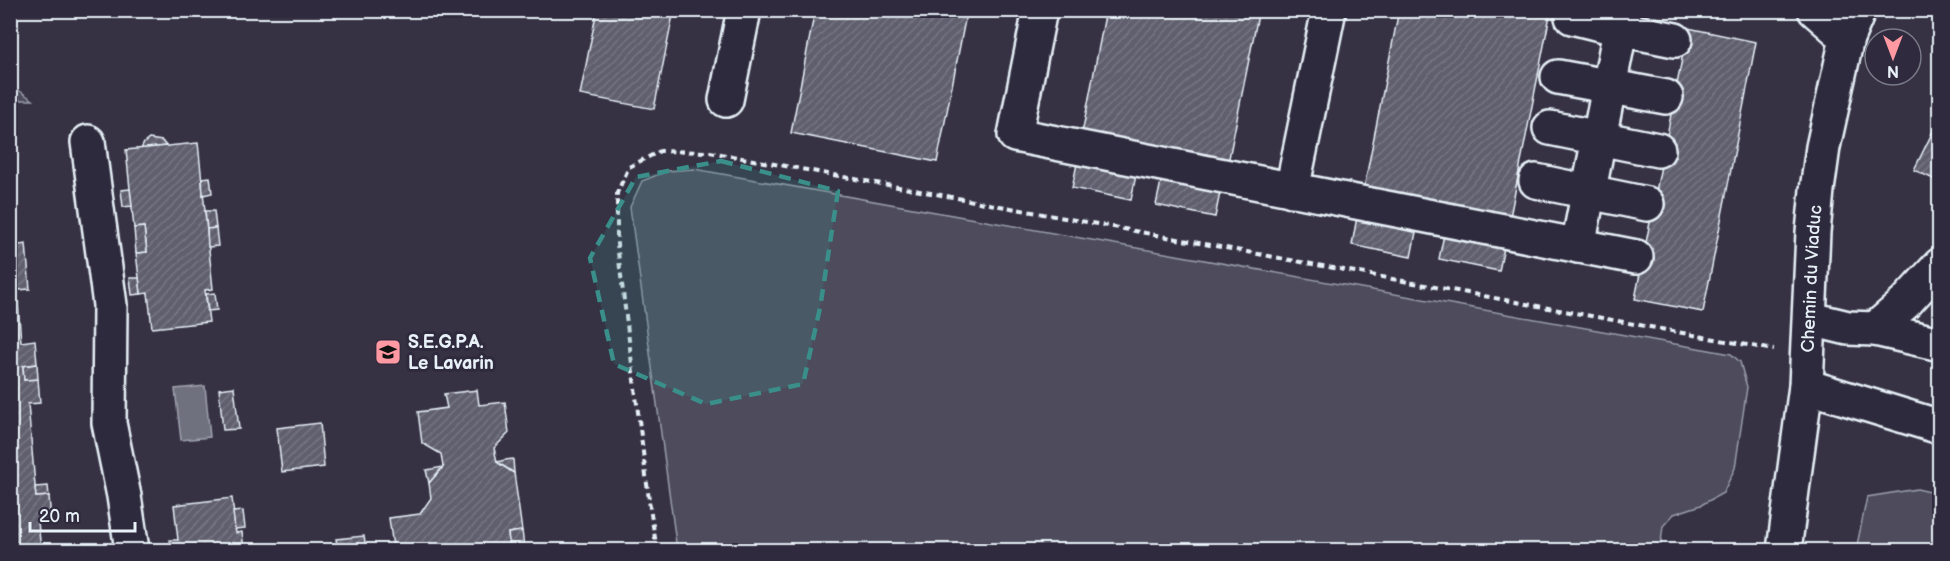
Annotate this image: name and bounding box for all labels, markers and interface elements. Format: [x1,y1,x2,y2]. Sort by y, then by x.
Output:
north arrow [1863,27,1923,87]
text: N [1887,61,1899,80]
street label: Chemin du Viaduc [1798,204,1827,353]
place label: S.E.G.P.A. Le Lavarin [408,332,494,374]
school or university icon: S.E.G.P.A. Le Lavarin [373,337,403,367]
scale bar [30,495,135,533]
text: 20 m [39,506,80,527]

